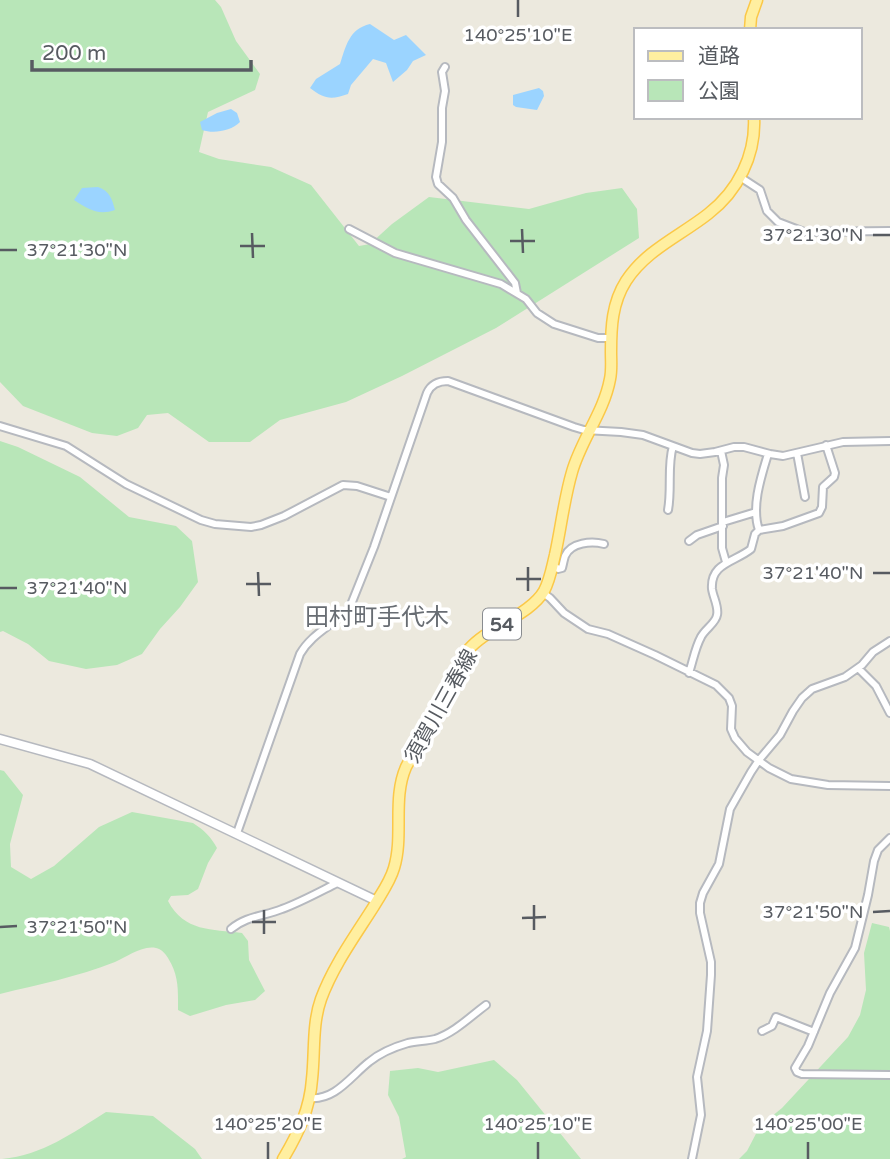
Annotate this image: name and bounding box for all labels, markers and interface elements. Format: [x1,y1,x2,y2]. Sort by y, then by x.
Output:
text: 140°25'10"E [464,24,572,46]
scale bar [32,28,250,72]
legend [634,28,862,119]
text: 200 m [42,41,106,66]
text: 道路 [698,44,740,69]
text: 公園 [698,79,740,104]
text: 37°21'30"N [763,224,863,246]
text: 37°21'30"N [27,239,127,261]
text: 37°21'40"N [763,562,863,584]
text: 37°21'40"N [27,577,127,599]
district label: 田村町手代木 [305,603,449,632]
road number: 54 [483,608,521,639]
street label: 須賀川三春線 [400,645,483,767]
text: 37°21'50"N [763,901,863,923]
text: 37°21'50"N [27,916,127,938]
text: 140°25'20"E [214,1113,322,1135]
text: 140°25'10"E [484,1113,592,1135]
text: 140°25'00"E [754,1113,862,1135]

